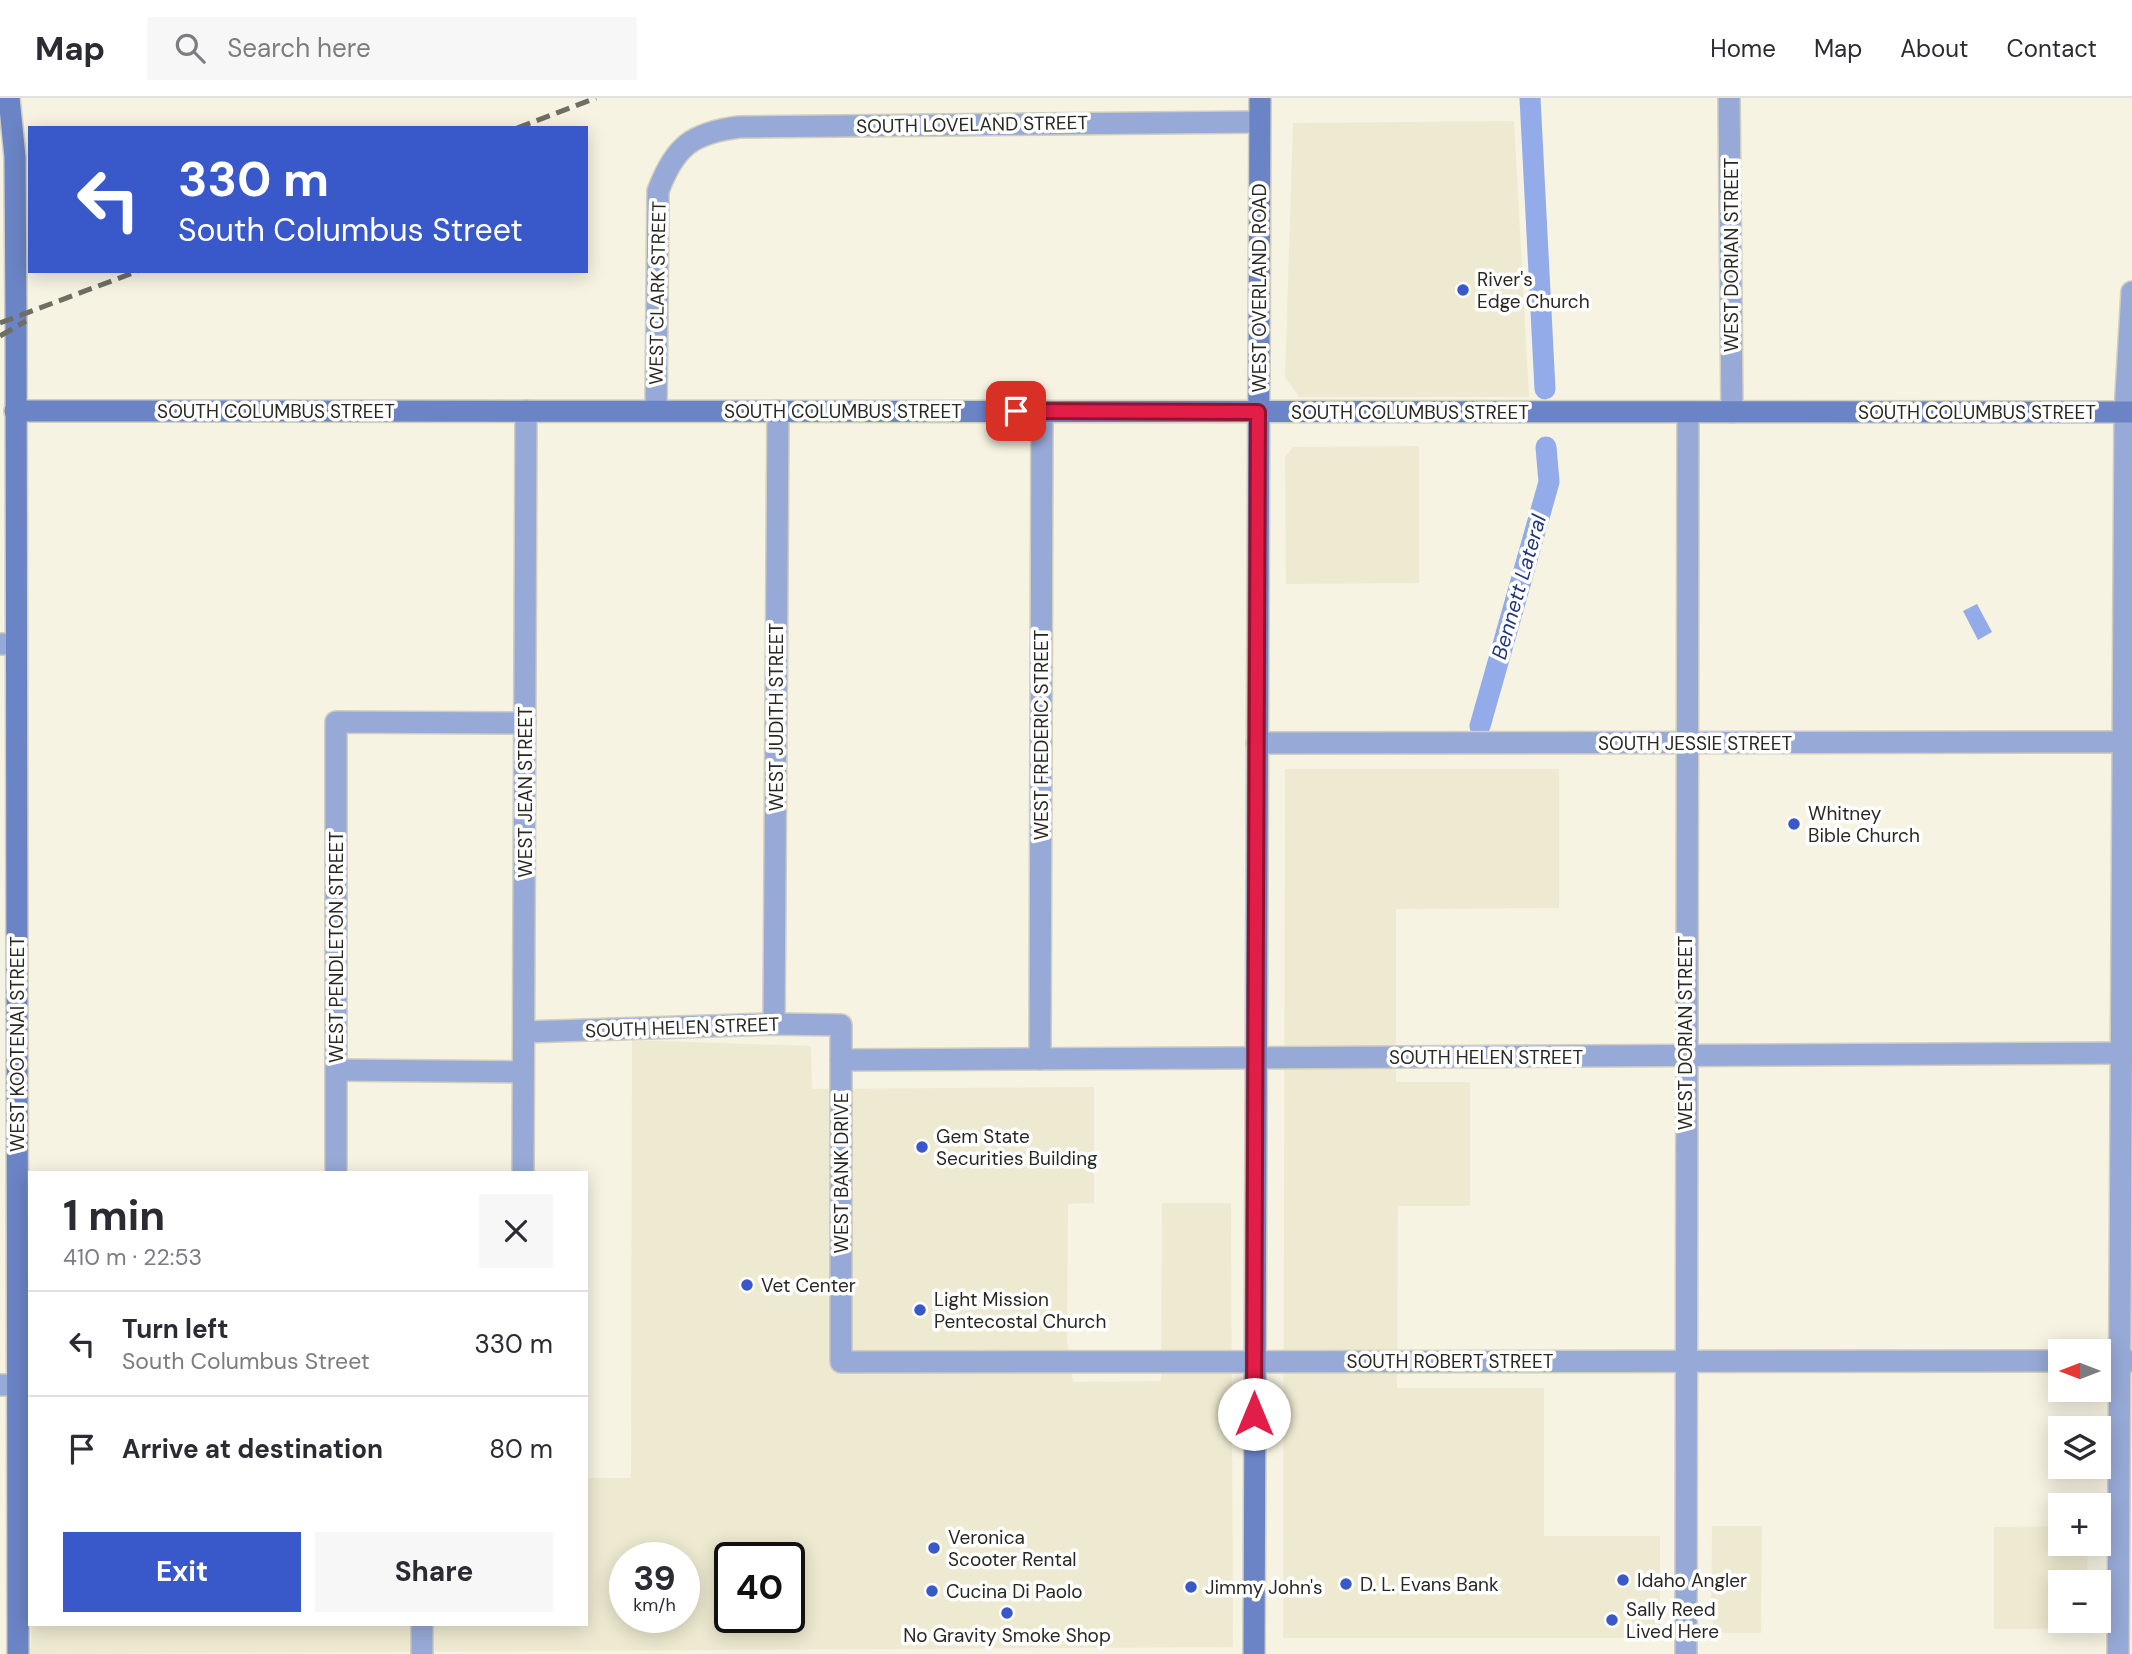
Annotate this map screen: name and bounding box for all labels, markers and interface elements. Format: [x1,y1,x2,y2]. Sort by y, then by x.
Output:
search box [147,17,637,80]
text: Map [35,27,105,70]
icon: search [171,29,209,67]
text: Search here [227,31,371,65]
text: Home [1710,33,1776,64]
text: Map [1814,33,1862,64]
text: About [1900,33,1969,64]
text: Contact [2007,33,2097,64]
street label: SOUTH LOVELAND STREET [856,110,1088,139]
text: 330 m [178,147,329,211]
icon: left [63,154,154,245]
street label: WEST DORIAN STREET [1719,157,1744,352]
street label: WEST OVERLAND ROAD [1247,183,1272,393]
street label: WEST CLARK STREET [643,200,672,385]
text: South Columbus Street [178,209,523,251]
place label: River's Edge Church [1477,267,1590,314]
marker: River's Edge Church [1455,282,1471,298]
pin [986,381,1046,441]
icon: arrive [997,392,1035,430]
street label: SOUTH COLUMBUS STREET [157,399,395,424]
street label: SOUTH COLUMBUS STREET [724,399,962,424]
street label: SOUTH COLUMBUS STREET [1291,400,1529,425]
street label: SOUTH COLUMBUS STREET [1858,400,2096,425]
water label: Bennett Lateral [1485,511,1553,663]
street label: WEST JUDITH STREET [764,622,789,811]
street label: WEST FREDERIC STREET [1029,629,1054,840]
street label: WEST JEAN STREET [513,706,538,878]
street label: SOUTH JESSIE STREET [1598,731,1792,756]
place label: Whitney Bible Church [1808,801,1920,848]
marker: Whitney Bible Church [1786,816,1802,832]
street label: WEST PENDLETON STREET [324,831,349,1063]
street label: WEST DORIAN STREET [1673,935,1698,1130]
street label: WEST KOOTENAI STREET [5,936,30,1152]
street label: SOUTH HELEN STREET [585,1012,780,1043]
street label: SOUTH HELEN STREET [1389,1045,1583,1070]
street label: WEST BANK DRIVE [829,1093,854,1253]
place label: Gem State Securities Building [936,1124,1098,1171]
marker: Gem State Securities Building [914,1139,930,1155]
text: 1 min [63,1188,165,1243]
button: close [479,1194,553,1268]
text: 410 m · 22:53 [63,1242,202,1272]
place label: Vet Center [761,1273,856,1298]
marker: Vet Center [739,1277,755,1293]
place label: Light Mission Pentecostal Church [934,1287,1106,1334]
marker: Light Mission Pentecostal Church [912,1302,928,1318]
text: Turn left [122,1312,229,1346]
icon: left [63,1325,101,1363]
text: 330 m [474,1327,553,1361]
north arrow [2048,1339,2110,1402]
map controls [2048,1339,2111,1633]
text: South Columbus Street [122,1346,370,1376]
street label: SOUTH ROBERT STREET [1347,1349,1554,1374]
position arrow [1217,1377,1291,1451]
button: layers [2048,1416,2111,1479]
icon: arrive [63,1430,101,1468]
text: Arrive at destination [122,1432,383,1466]
text: 80 m [489,1432,553,1466]
button: + [2048,1493,2111,1556]
place label: Veronica Scooter Rental [948,1525,1077,1572]
button: Exit [63,1532,301,1612]
button: Share [315,1532,553,1612]
marker: Veronica Scooter Rental [926,1540,942,1556]
speed limit sign: 40 [714,1542,805,1633]
text: 39 [633,1555,676,1601]
place label: Idaho Angler [1637,1568,1747,1593]
button: − [2048,1570,2111,1633]
place label: D. L. Evans Bank [1360,1572,1499,1597]
marker: Idaho Angler [1615,1572,1631,1588]
place label: Jimmy John's [1205,1575,1323,1600]
marker: D. L. Evans Bank [1338,1576,1354,1592]
place label: Cucina Di Paolo [946,1579,1083,1604]
marker: Jimmy John's [1183,1579,1199,1595]
marker: Cucina Di Paolo [924,1583,940,1599]
text: km/h [633,1593,676,1617]
place label: Sally Reed Lived Here [1626,1597,1719,1644]
marker: No Gravity Smoke Shop [999,1605,1015,1621]
marker: Sally Reed Lived Here [1604,1612,1620,1628]
place label: No Gravity Smoke Shop [903,1623,1111,1648]

